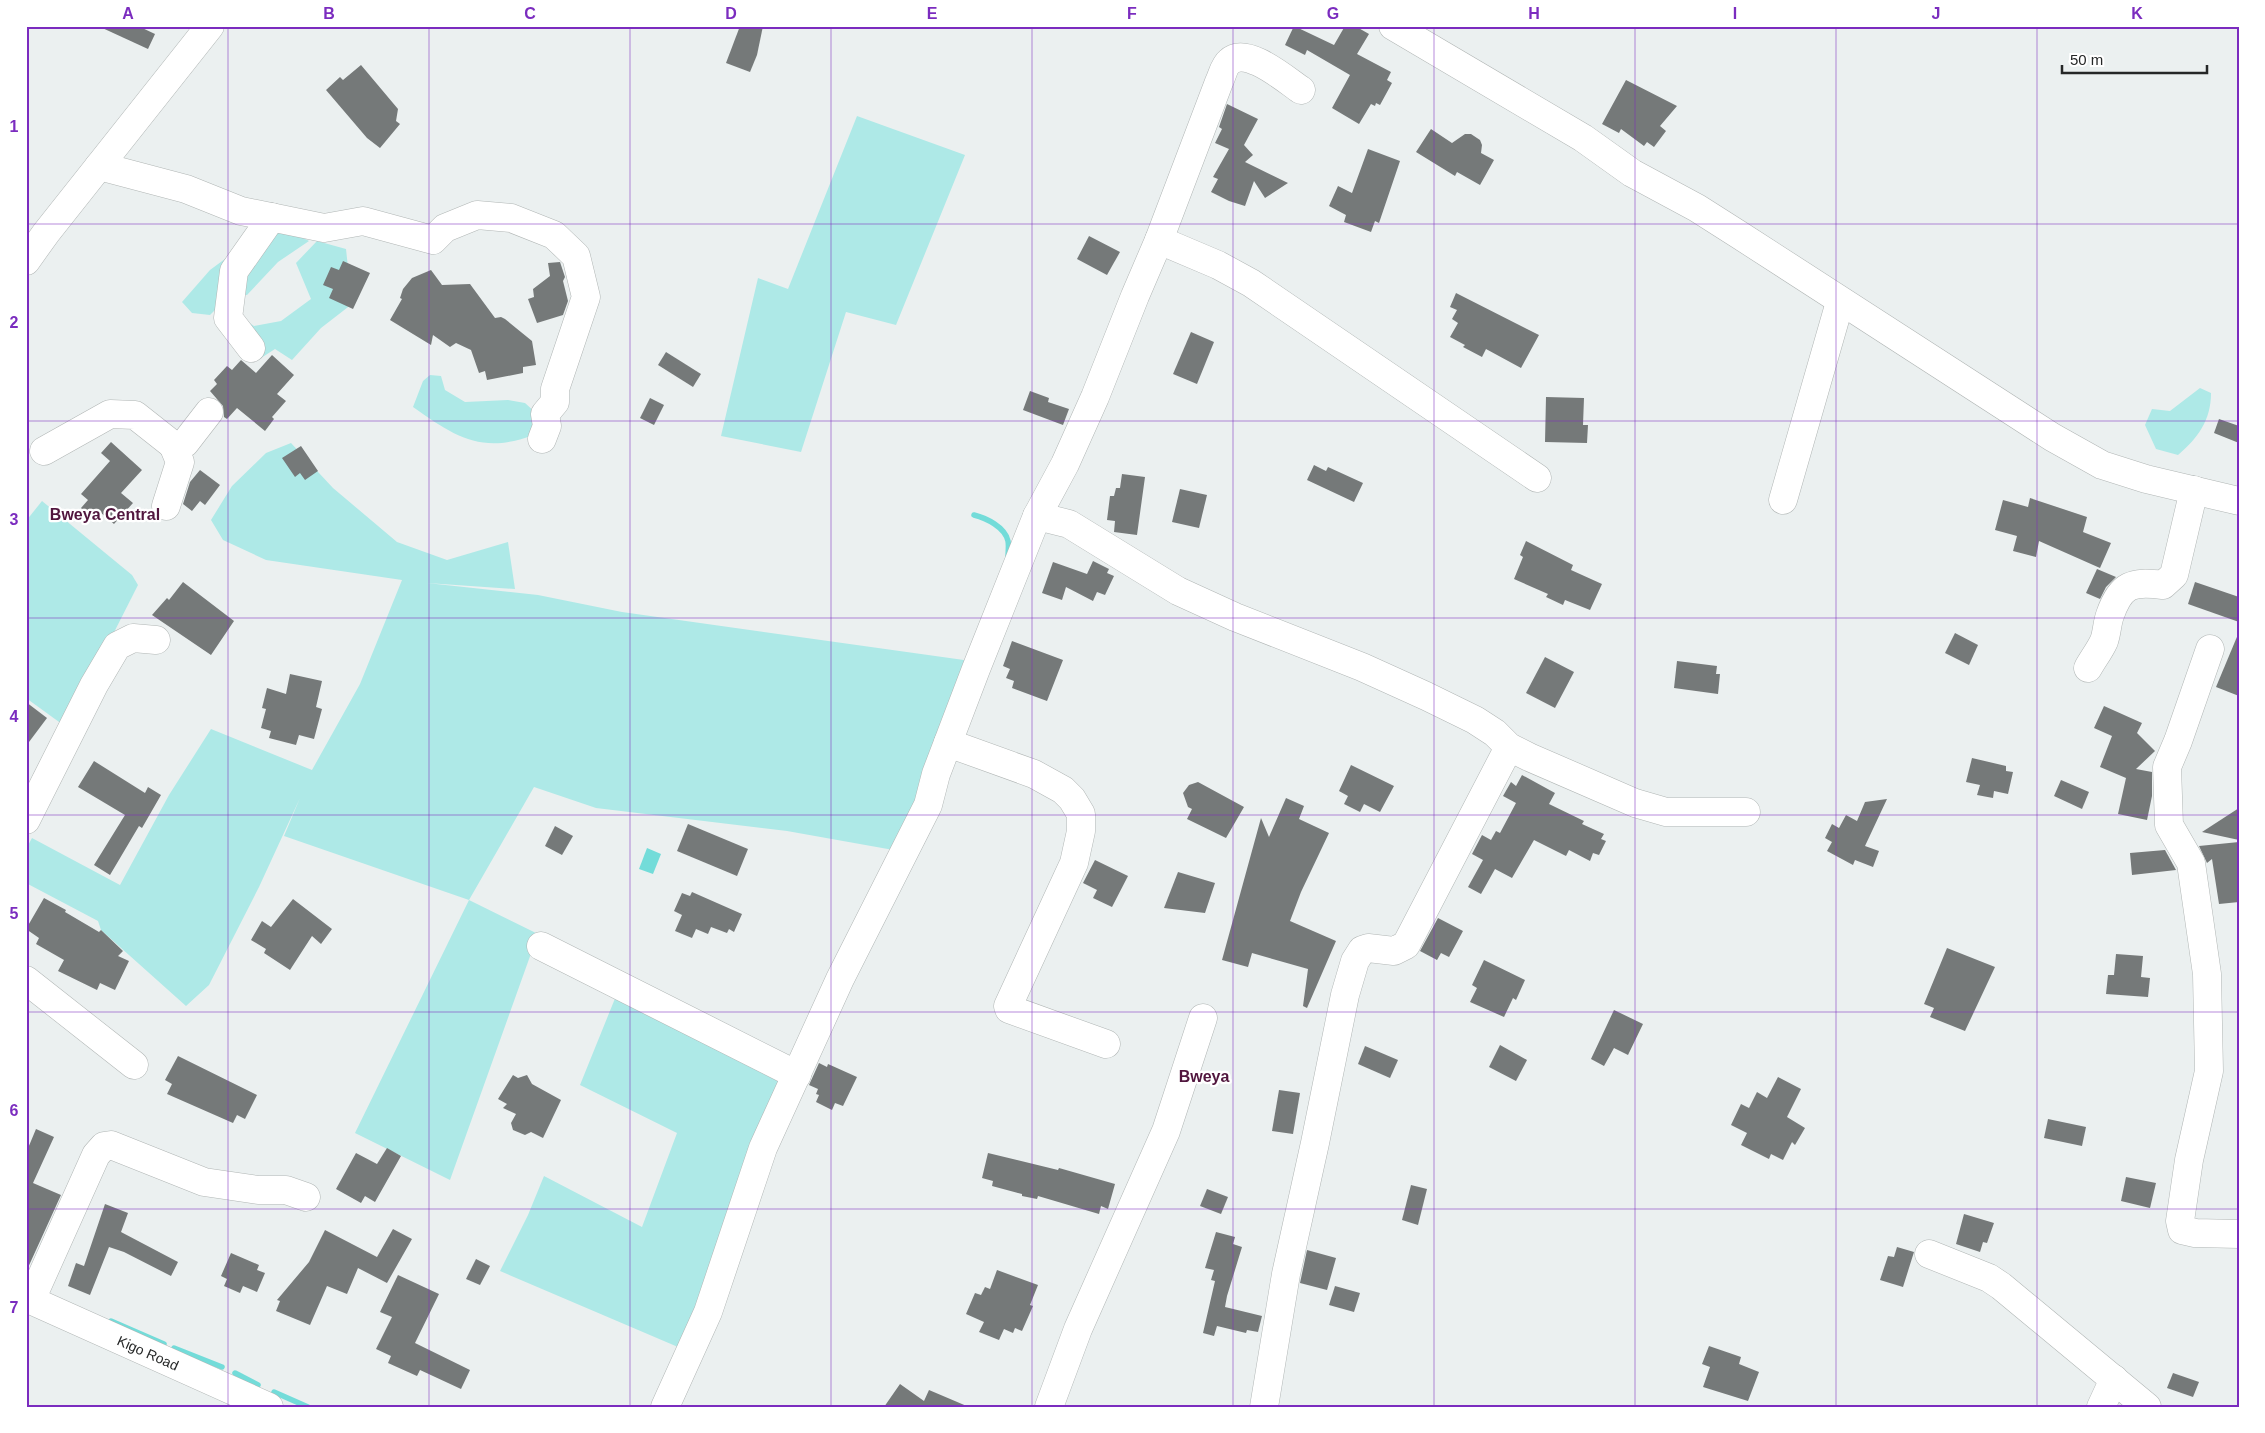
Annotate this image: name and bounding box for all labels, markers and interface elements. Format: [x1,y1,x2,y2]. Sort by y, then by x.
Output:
text: A [122,5,134,22]
text: B [323,5,335,22]
text: C [524,5,536,22]
text: D [725,5,737,22]
text: E [927,5,938,22]
text: F [1127,5,1137,22]
text: G [1327,5,1339,22]
text: H [1528,5,1540,22]
text: I [1733,5,1737,22]
text: J [1932,5,1940,22]
text: K [2131,5,2143,22]
scale bar [2062,42,2208,74]
text: 50 m [2070,51,2103,68]
text: 1 [10,118,19,135]
text: 2 [10,314,19,331]
district label: Bweya Central [50,506,160,523]
text: 3 [10,511,19,528]
text: 4 [10,708,19,725]
text: 5 [10,905,19,922]
district label: Bweya [1179,1068,1229,1085]
text: 6 [10,1102,19,1119]
text: 7 [10,1299,19,1316]
street label: Kigo Road [115,1332,181,1374]

